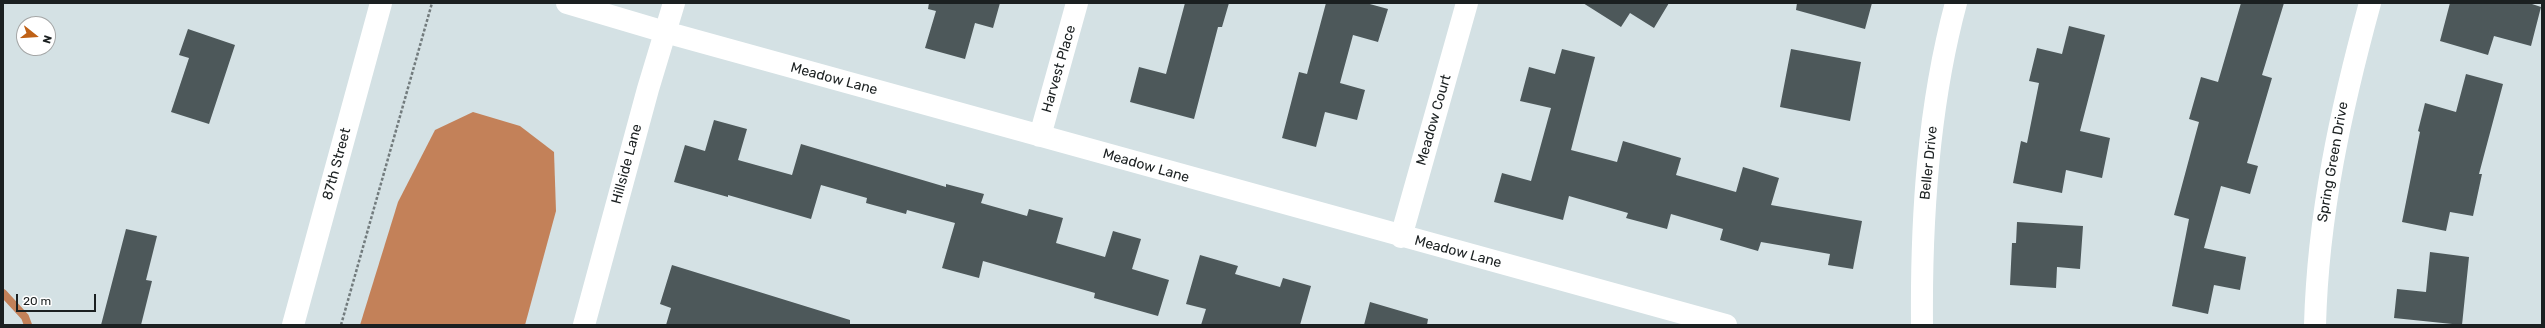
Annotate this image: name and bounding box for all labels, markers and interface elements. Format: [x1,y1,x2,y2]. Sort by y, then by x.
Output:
north arrow [16,16,56,56]
street label: Harvest Place [1039,23,1079,115]
text: N [40,34,54,45]
street label: Meadow Lane [789,59,879,99]
street label: Meadow Court [1413,72,1455,168]
street label: Spring Green Drive [2314,100,2352,224]
street label: Hillside Lane [608,122,646,206]
street label: Beller Drive [1917,125,1941,201]
street label: 87th Street [319,126,355,202]
street label: Meadow Lane [1101,146,1191,186]
street label: Meadow Lane [1413,232,1503,272]
scale bar [18,286,98,312]
text: 20 m [23,294,51,308]

